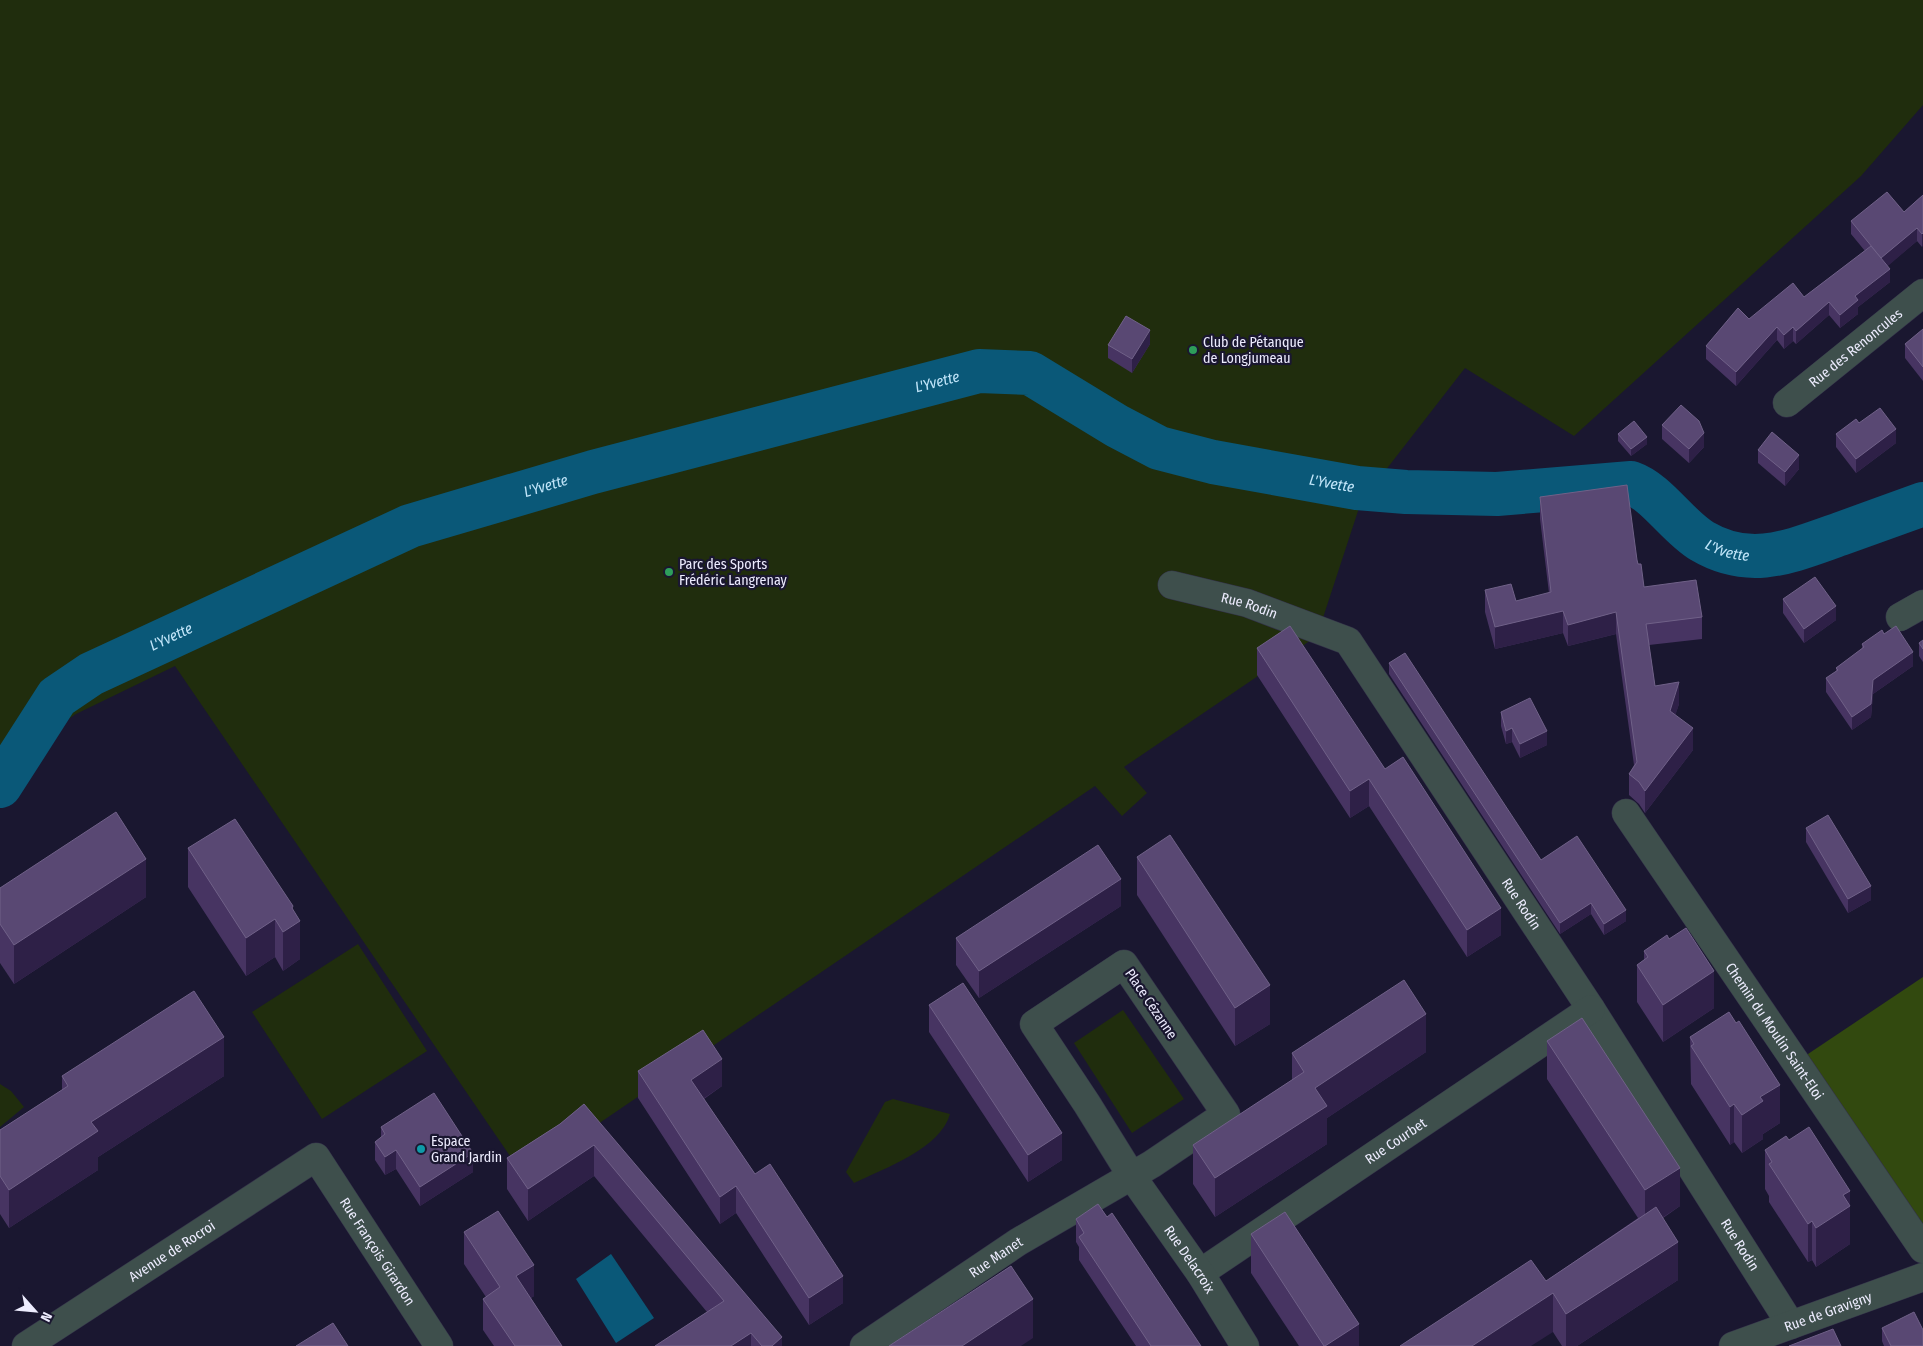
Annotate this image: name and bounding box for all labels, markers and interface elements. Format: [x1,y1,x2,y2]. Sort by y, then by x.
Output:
street label: Rue des Renoncules [1805,305,1906,390]
place label: Club de Pétanque de Longjumeau [1203,334,1304,367]
marker: Club de Pétanque de Longjumeau [1187,344,1199,356]
water label: L'Yvette [913,367,961,396]
water label: L'Yvette [522,471,570,501]
water label: L'Yvette [1308,471,1356,496]
water label: L'Yvette [1702,535,1750,565]
place label: Parc des Sports Frédéric Langrenay [679,556,788,589]
marker: Parc des Sports Frédéric Langrenay [663,566,675,578]
street label: Rue Rodin [1219,589,1280,622]
water label: L'Yvette [147,619,195,655]
street label: Rue Rodin [1498,875,1545,933]
street label: Chemin du Moulin Saint-Eloi [1722,959,1827,1103]
street label: Place Cézanne [1121,966,1181,1042]
street label: Rue Courbet [1362,1114,1430,1168]
place label: Espace Grand Jardin [431,1133,502,1166]
marker: Espace Grand Jardin [415,1143,427,1155]
street label: Rue François Girardon [336,1194,419,1309]
street label: Rue Rodin [1717,1215,1763,1274]
street label: Avenue de Rocroi [126,1217,218,1285]
street label: Rue Delacroix [1161,1222,1219,1297]
street label: Rue Manet [966,1233,1026,1281]
north arrow [10,1286,60,1336]
street label: Rue de Gravigny [1782,1288,1875,1335]
text: N [37,1309,56,1324]

